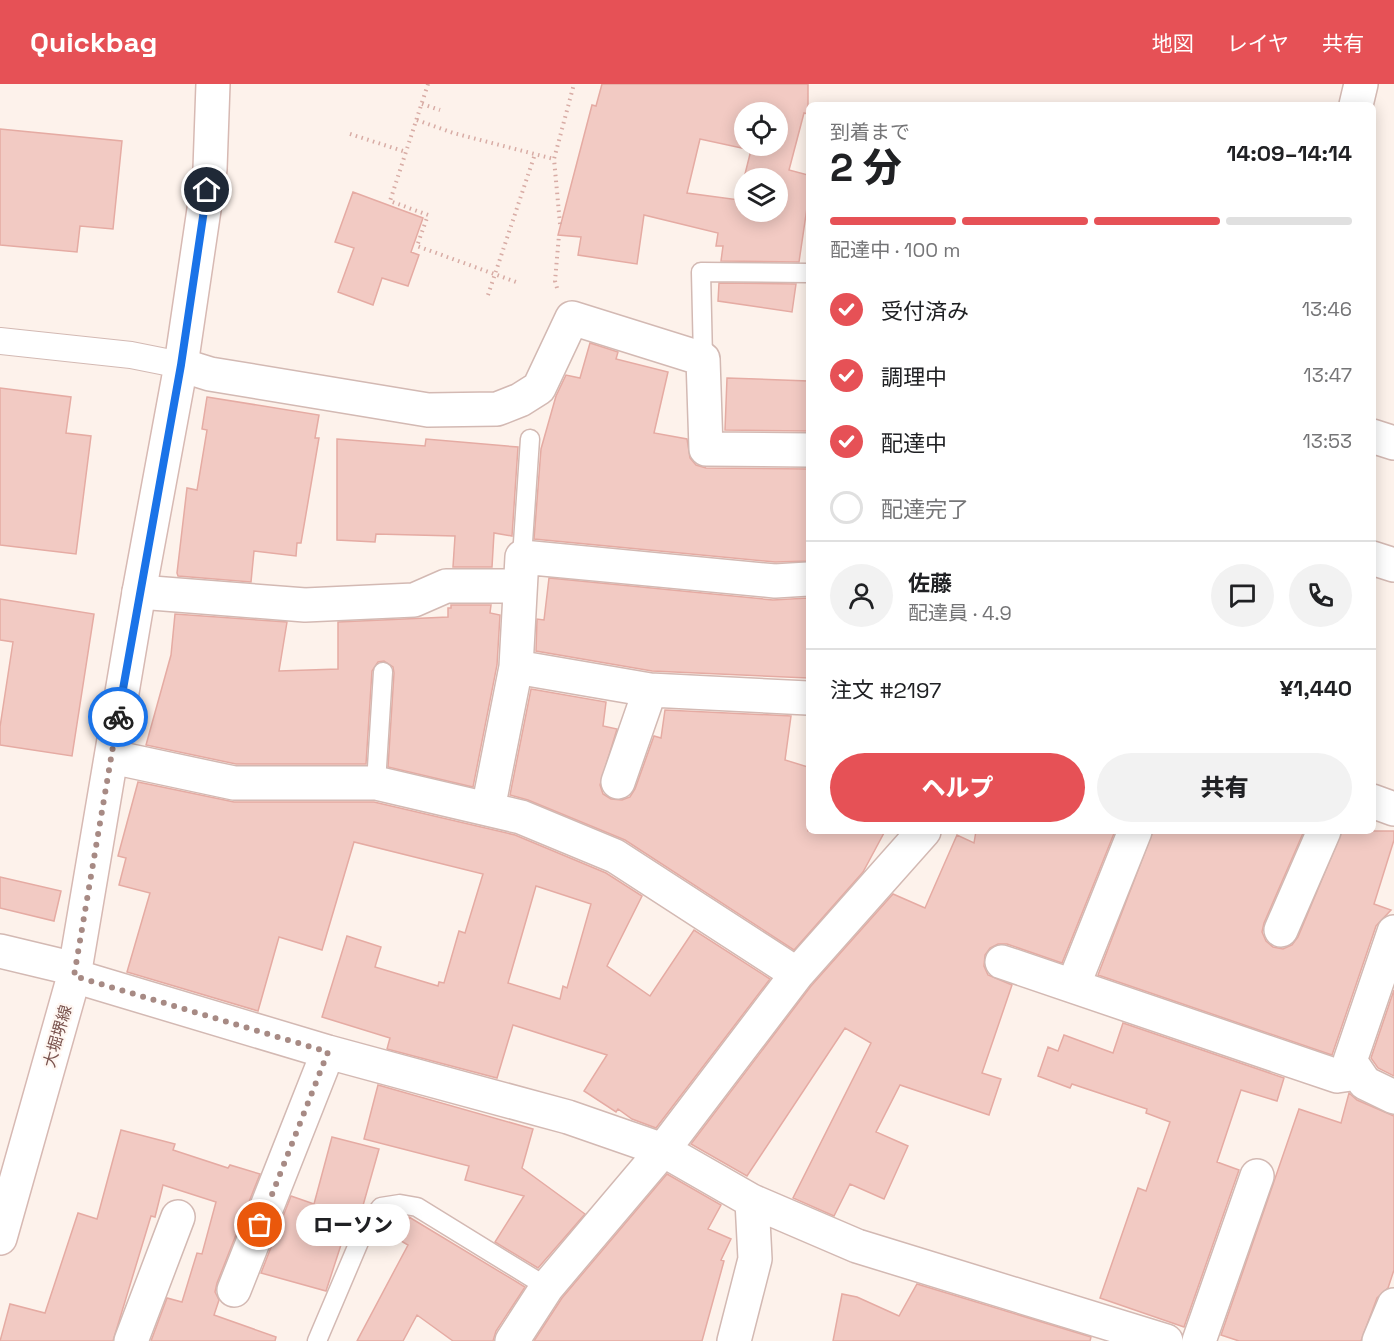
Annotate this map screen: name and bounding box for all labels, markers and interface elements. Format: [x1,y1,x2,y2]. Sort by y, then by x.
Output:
text: Quickbag [30,24,157,60]
text: 地図 [1152,30,1194,57]
text: レイヤ [1227,30,1289,57]
text: 共有 [1322,30,1364,57]
map controls [734,102,788,222]
button: locate [734,102,788,156]
text: 到着まで [830,119,910,145]
text: 14:09–14:14 [1226,139,1352,167]
text: 2 分 [830,143,902,192]
pin [181,164,232,215]
button: layers [734,168,788,222]
icon: home [190,173,223,206]
text: 配達中 · 100 m [830,237,960,263]
icon: check [830,293,863,326]
text: 13:46 [1302,296,1352,322]
text: 受付済み [881,297,969,325]
icon: check [830,359,863,392]
text: 13:47 [1303,362,1352,388]
text: 調理中 [881,363,947,391]
icon: check [830,425,863,458]
text: 13:53 [1302,428,1352,454]
text: 配達中 [881,429,947,457]
text: 配達完了 [881,495,969,523]
button: person [830,564,893,627]
button: chat [1211,564,1274,627]
button: phone [1289,564,1352,627]
text: 佐藤 [908,569,952,597]
text: 配達員 · 4.9 [908,600,1012,626]
text: ¥1,440 [1280,674,1352,702]
text: 注文 #2197 [830,676,941,704]
courier [88,687,148,747]
icon: bike [102,701,135,734]
button: ヘルプ [830,753,1085,822]
button: 共有 [1097,753,1352,822]
street label: 大堀堺線 [39,1002,76,1070]
pin [234,1199,285,1250]
callout: ローソン [296,1204,410,1246]
icon: bag [243,1208,276,1241]
text: ローソン [313,1212,393,1238]

